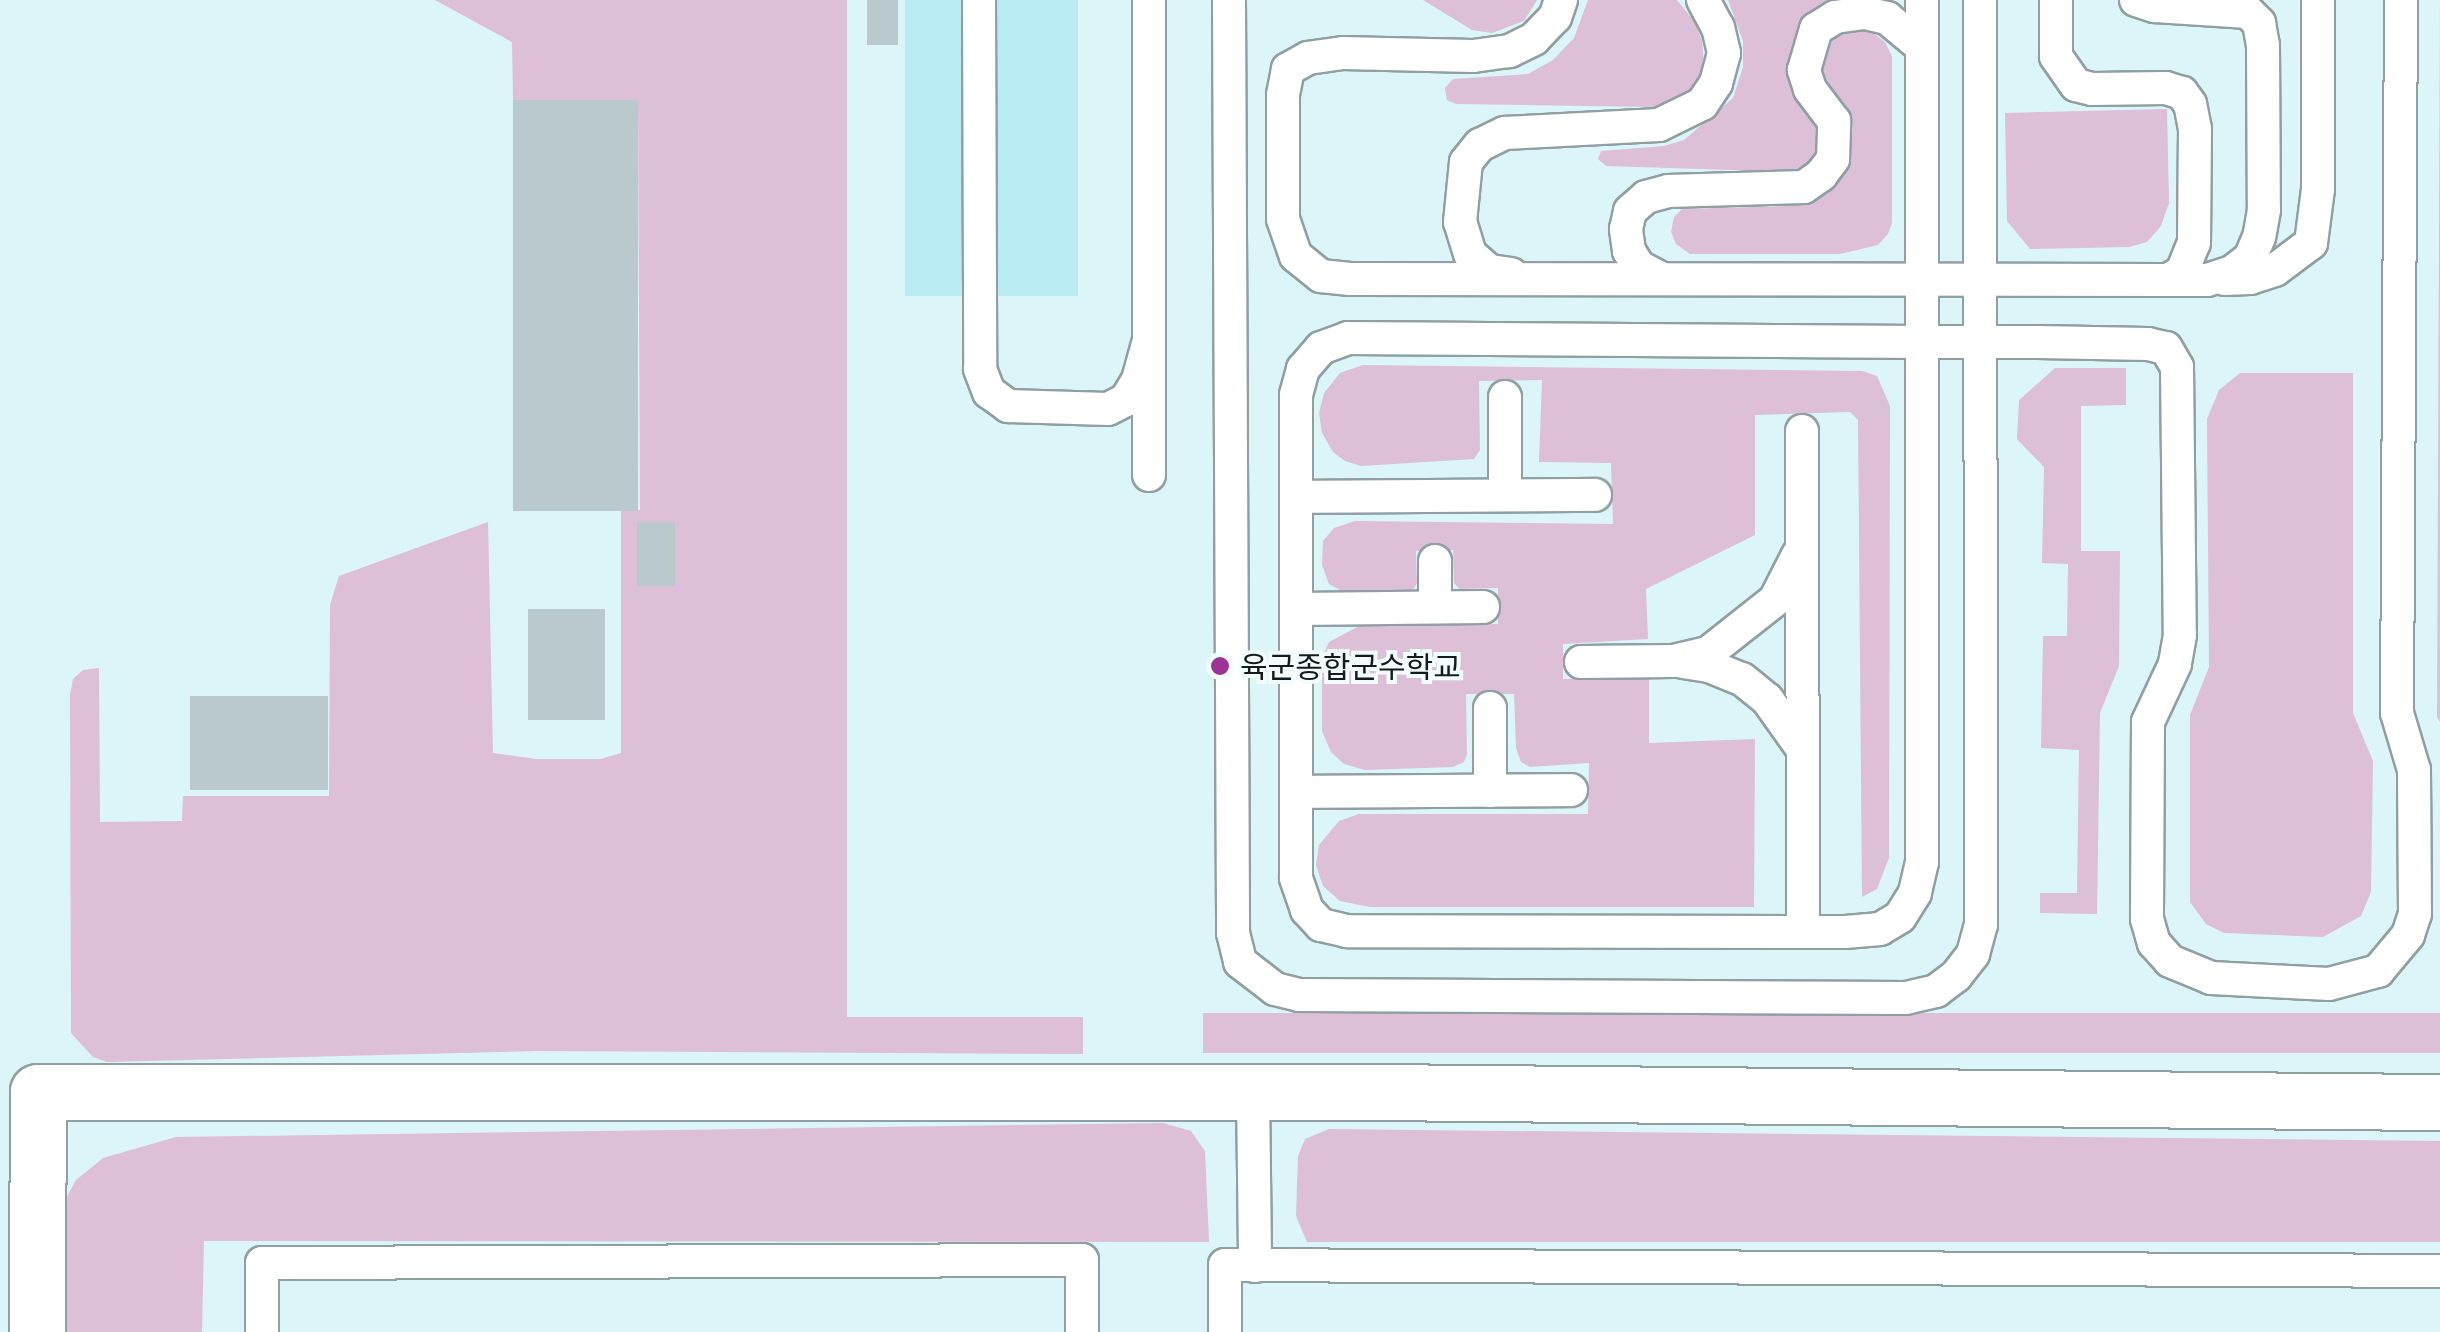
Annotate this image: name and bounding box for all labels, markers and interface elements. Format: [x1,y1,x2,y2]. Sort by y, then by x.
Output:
place label: 육군종합군수학교 [1240,648,1461,684]
marker: 육군종합군수학교 [1209,655,1231,677]

